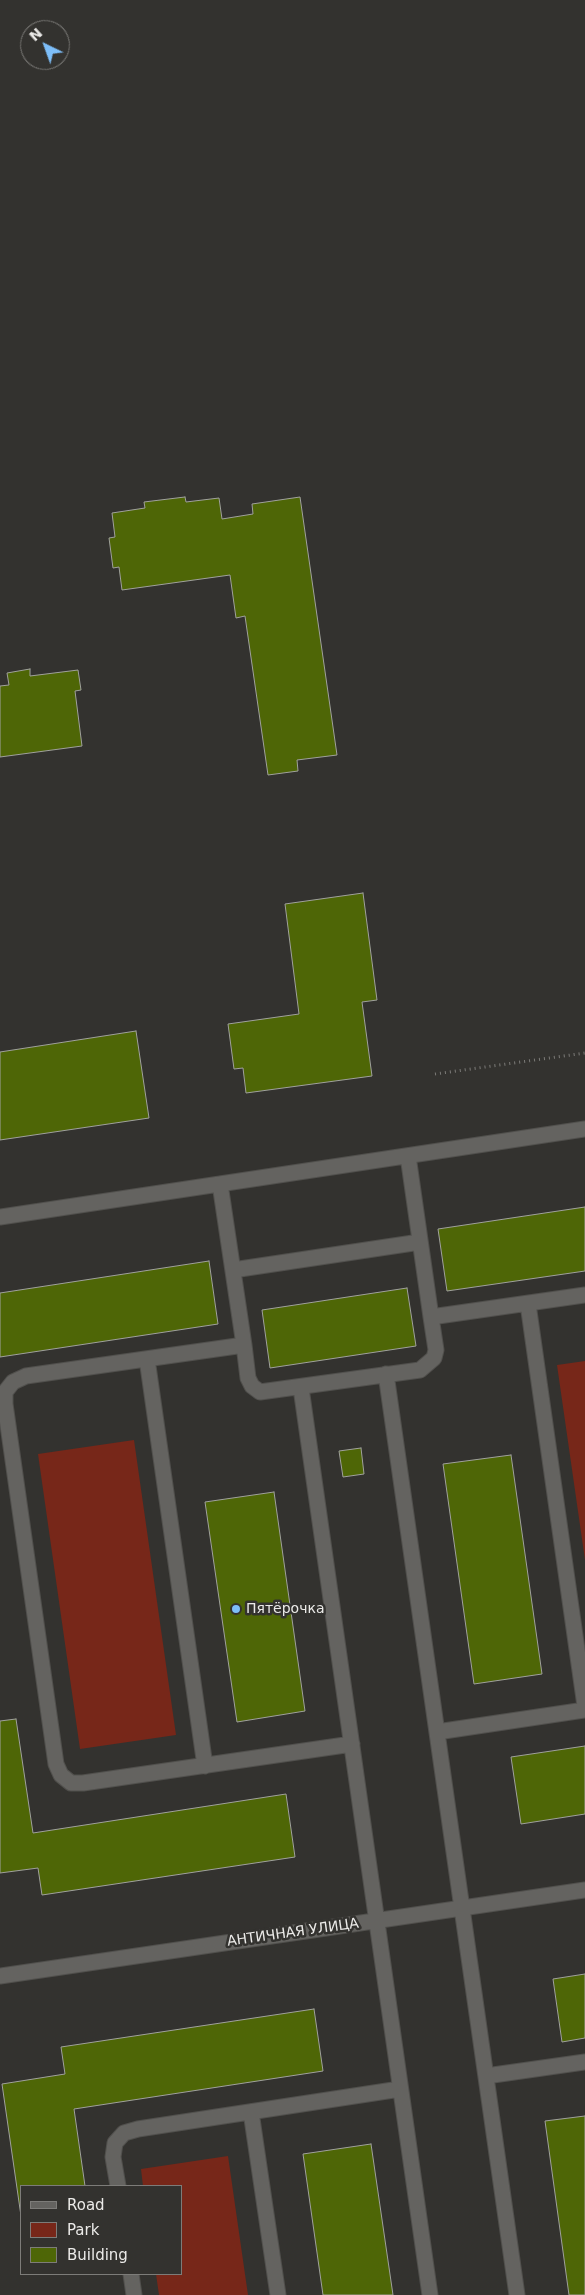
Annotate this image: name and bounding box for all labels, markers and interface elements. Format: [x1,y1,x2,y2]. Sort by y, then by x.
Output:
north arrow [20,20,70,70]
text: N [26,25,45,44]
place label: Пятёрочка [246,1601,324,1617]
marker: Пятёрочка [230,1603,242,1615]
street label: АНТИЧНАЯ УЛИЦА [226,1915,360,1951]
legend [20,2185,182,2275]
text: Road [67,2196,105,2214]
text: Park [67,2221,99,2239]
text: Building [67,2246,128,2264]

